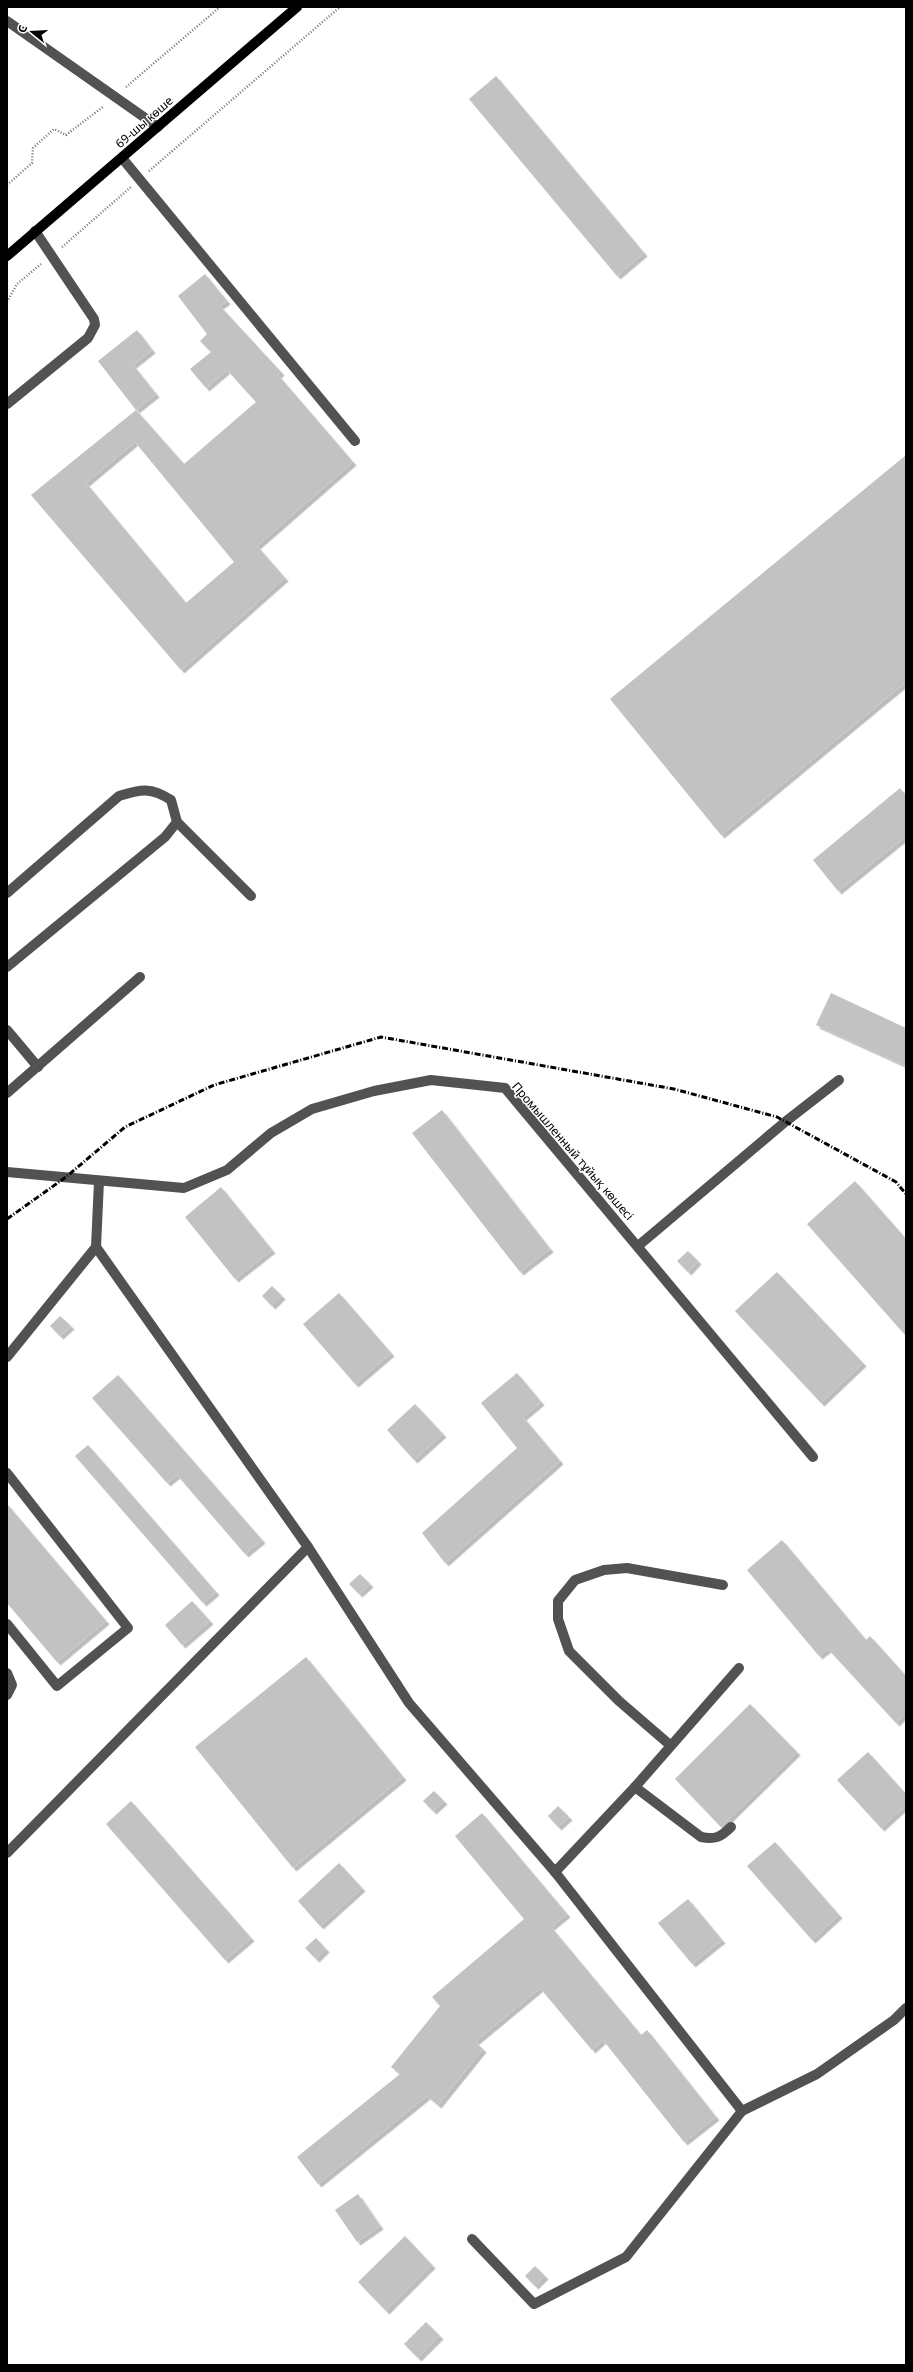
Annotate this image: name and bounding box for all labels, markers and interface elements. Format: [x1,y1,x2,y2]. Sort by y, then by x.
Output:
north arrow [12,12,52,52]
text: С [14,23,30,34]
street label: 69-шы көше [112,92,177,152]
street label: Промышленный тұйық көшесі [508,1078,638,1224]

